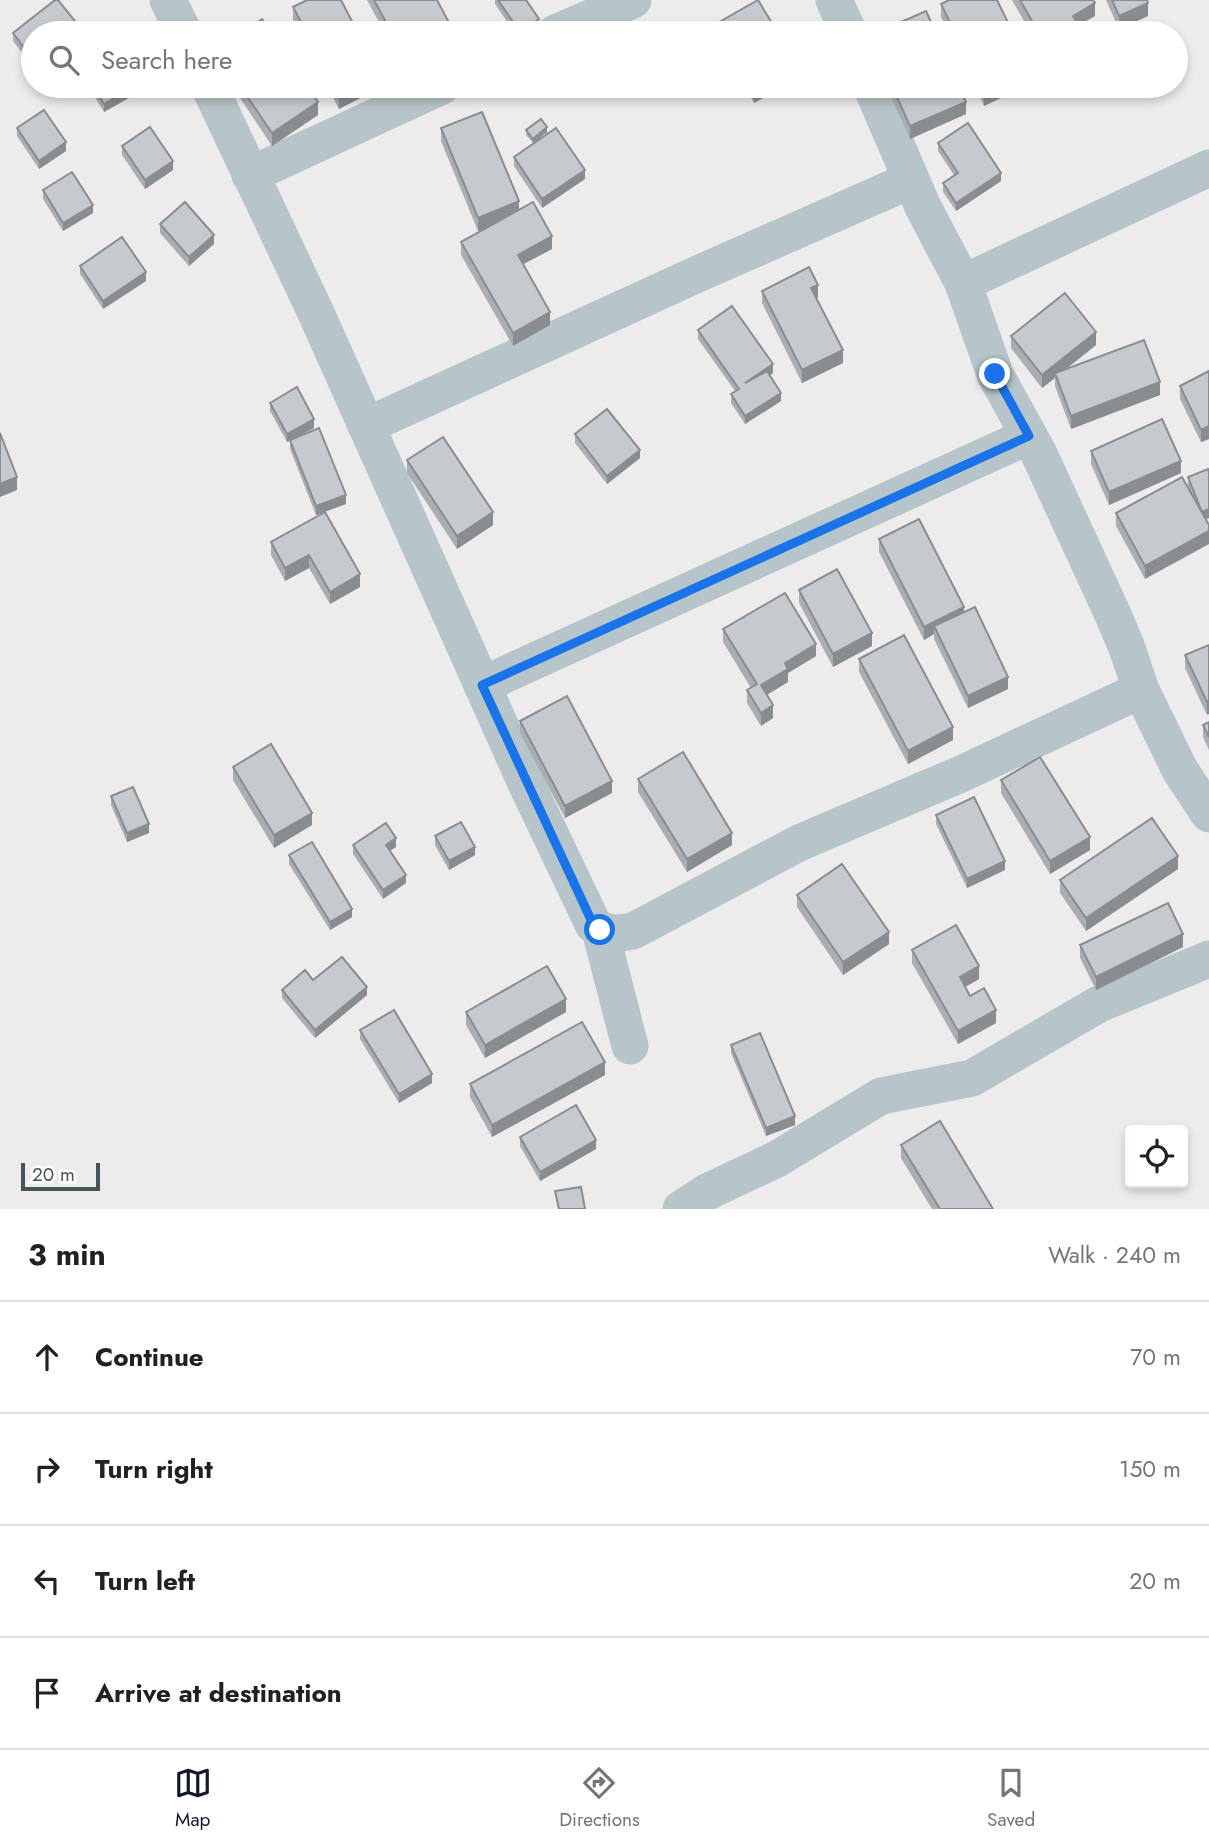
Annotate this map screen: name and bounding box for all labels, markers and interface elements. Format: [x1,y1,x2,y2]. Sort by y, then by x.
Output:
search box [21,21,1188,98]
icon: search [45,41,83,79]
text: Search here [101,41,233,79]
route end [979,358,1010,389]
route start [584,914,615,945]
map controls [1125,1125,1188,1188]
button: locate [1125,1125,1188,1188]
scale bar [21,1160,100,1192]
text: 20 m [32,1161,75,1188]
text: 3 min [28,1233,106,1276]
text: Walk · 240 m [1048,1238,1181,1272]
icon: ahead [28,1338,66,1376]
text: Continue [95,1338,204,1376]
text: 70 m [1130,1340,1181,1374]
icon: right [28,1450,66,1488]
text: Turn right [95,1450,213,1488]
text: 150 m [1119,1452,1181,1486]
icon: left [28,1562,66,1600]
text: Turn left [95,1562,195,1600]
text: 20 m [1129,1564,1181,1598]
icon: arrive [28,1674,66,1712]
text: Arrive at destination [95,1674,342,1712]
tab: Map [174,1764,212,1833]
tab: Directions [559,1764,640,1833]
tab: Saved [987,1764,1035,1833]

